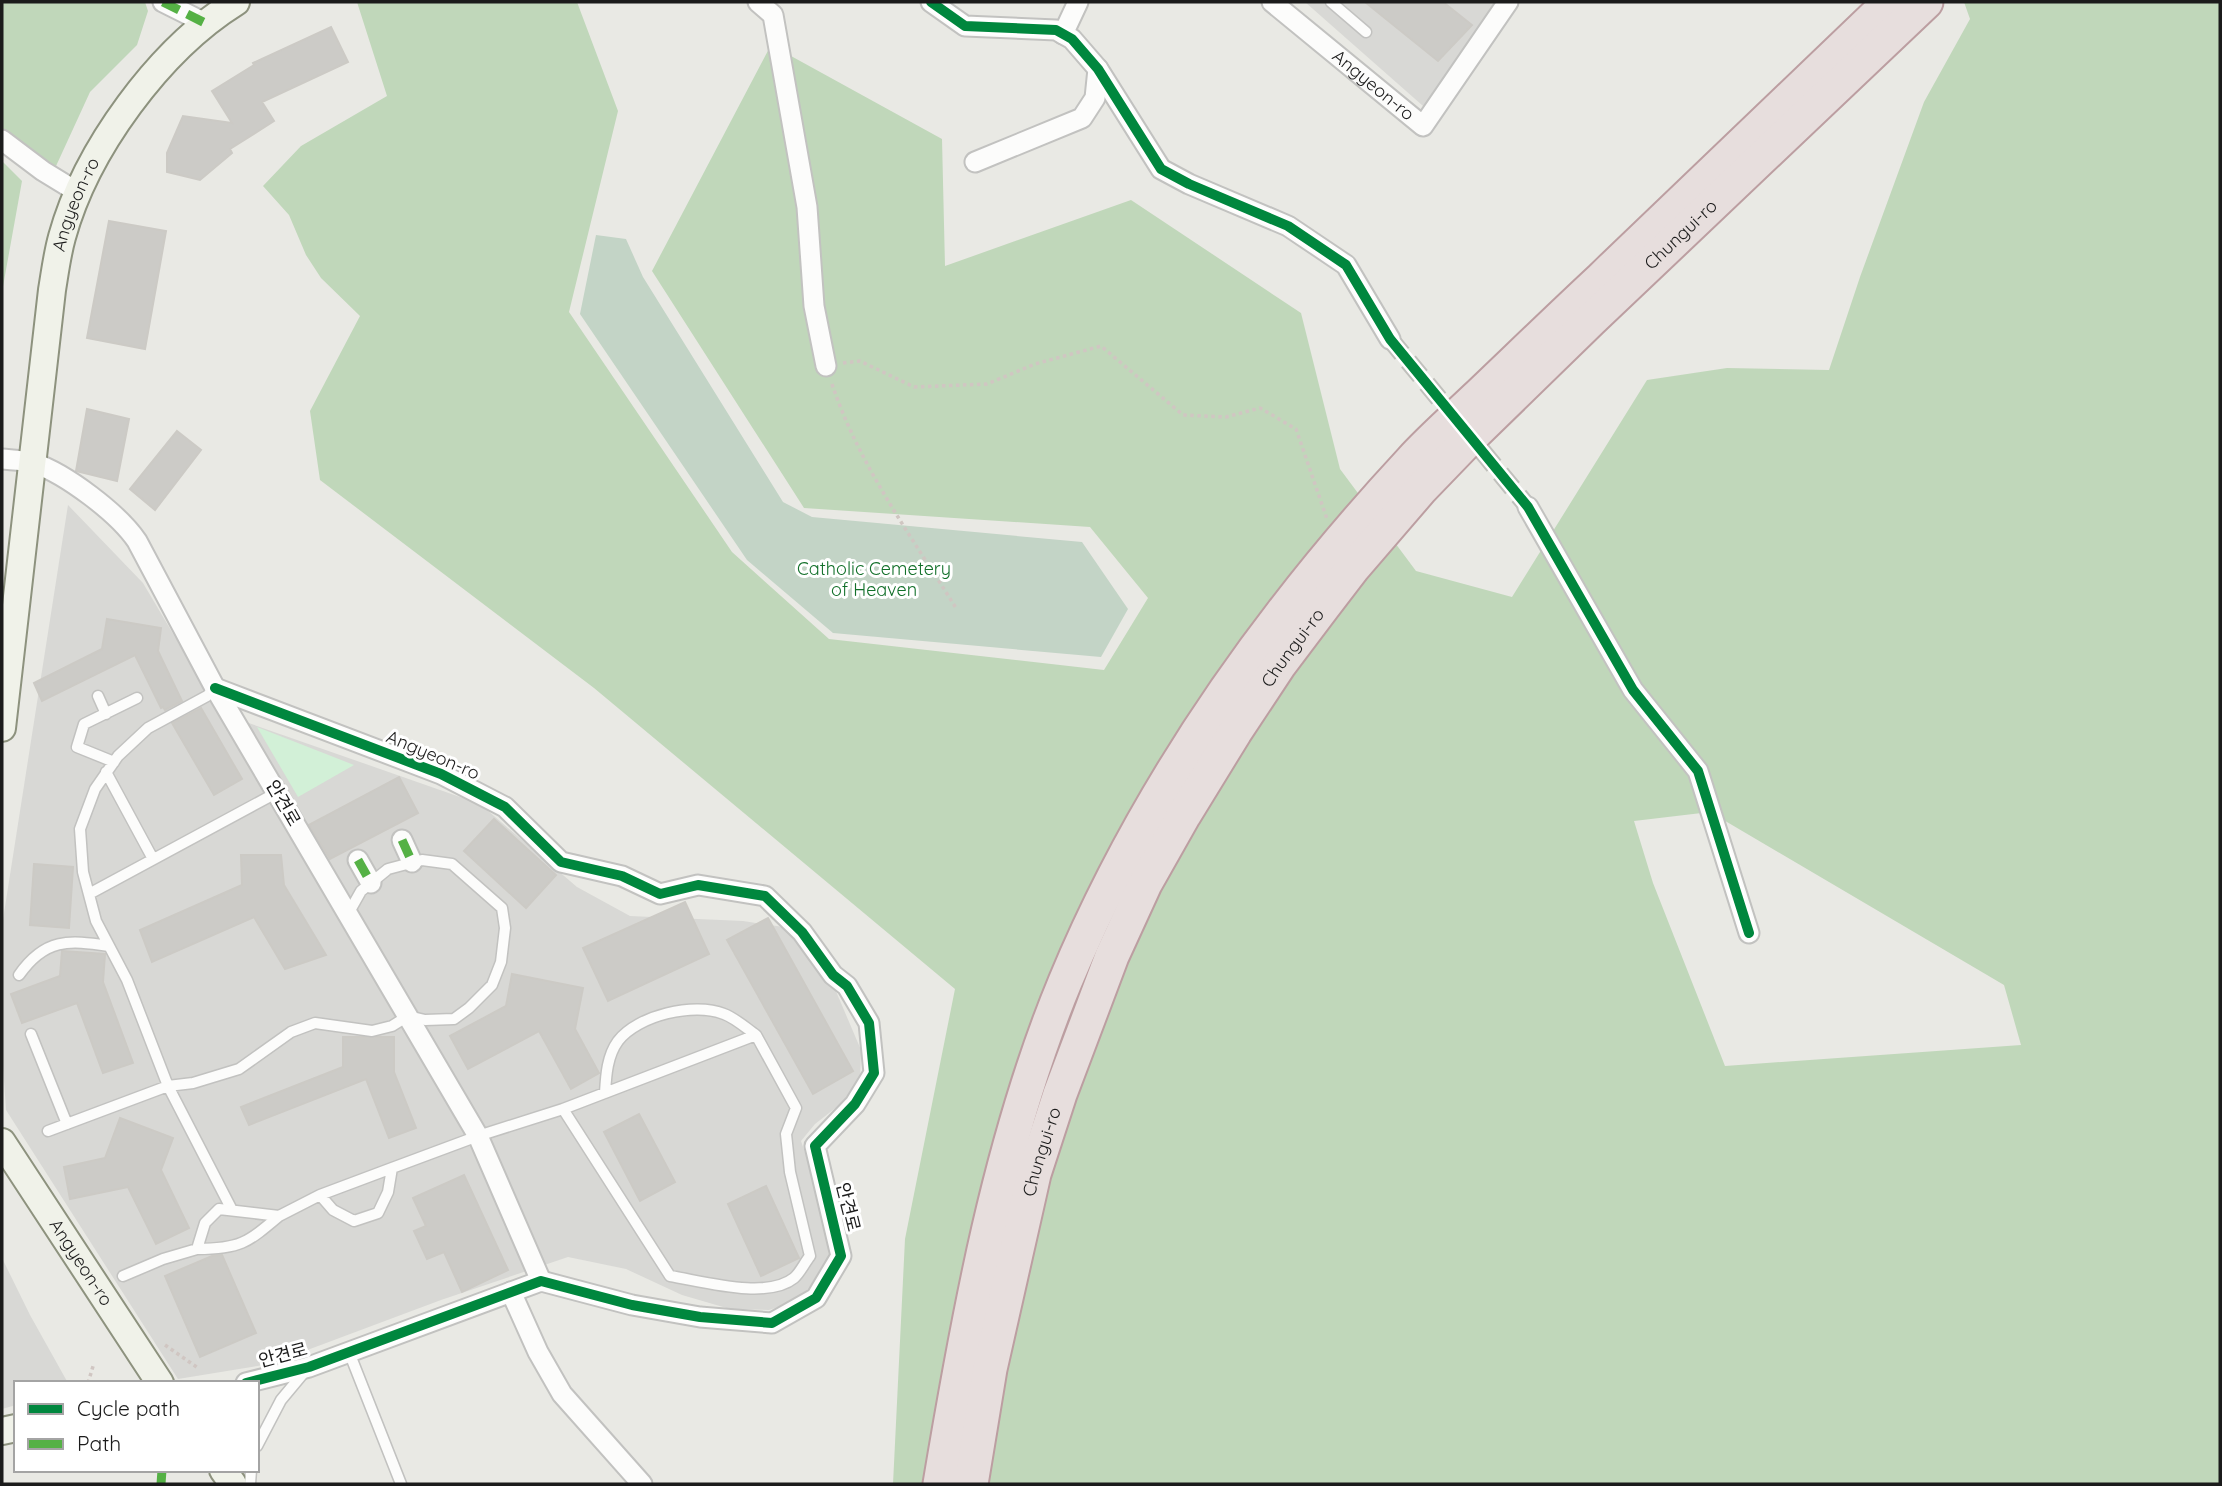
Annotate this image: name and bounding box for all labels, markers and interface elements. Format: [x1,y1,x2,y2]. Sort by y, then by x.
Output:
street label: Angyeon-ro [1328,44,1419,125]
street label: Angyeon-ro [47,153,104,254]
street label: Chungui-ro [1639,194,1722,274]
park label: Catholic Cemetery of Heaven [797,557,951,601]
street label: Chungui-ro [1256,604,1329,691]
street label: Angyeon-ro [383,725,483,785]
street label: 안견로 [261,775,306,830]
street label: Chungui-ro [1017,1104,1066,1198]
street label: 안견로 [831,1180,866,1234]
street label: Angyeon-ro [45,1214,118,1310]
street label: 안견로 [256,1337,310,1372]
legend [14,1381,259,1472]
text: Cycle path [77,1395,180,1421]
text: Path [77,1430,121,1456]

